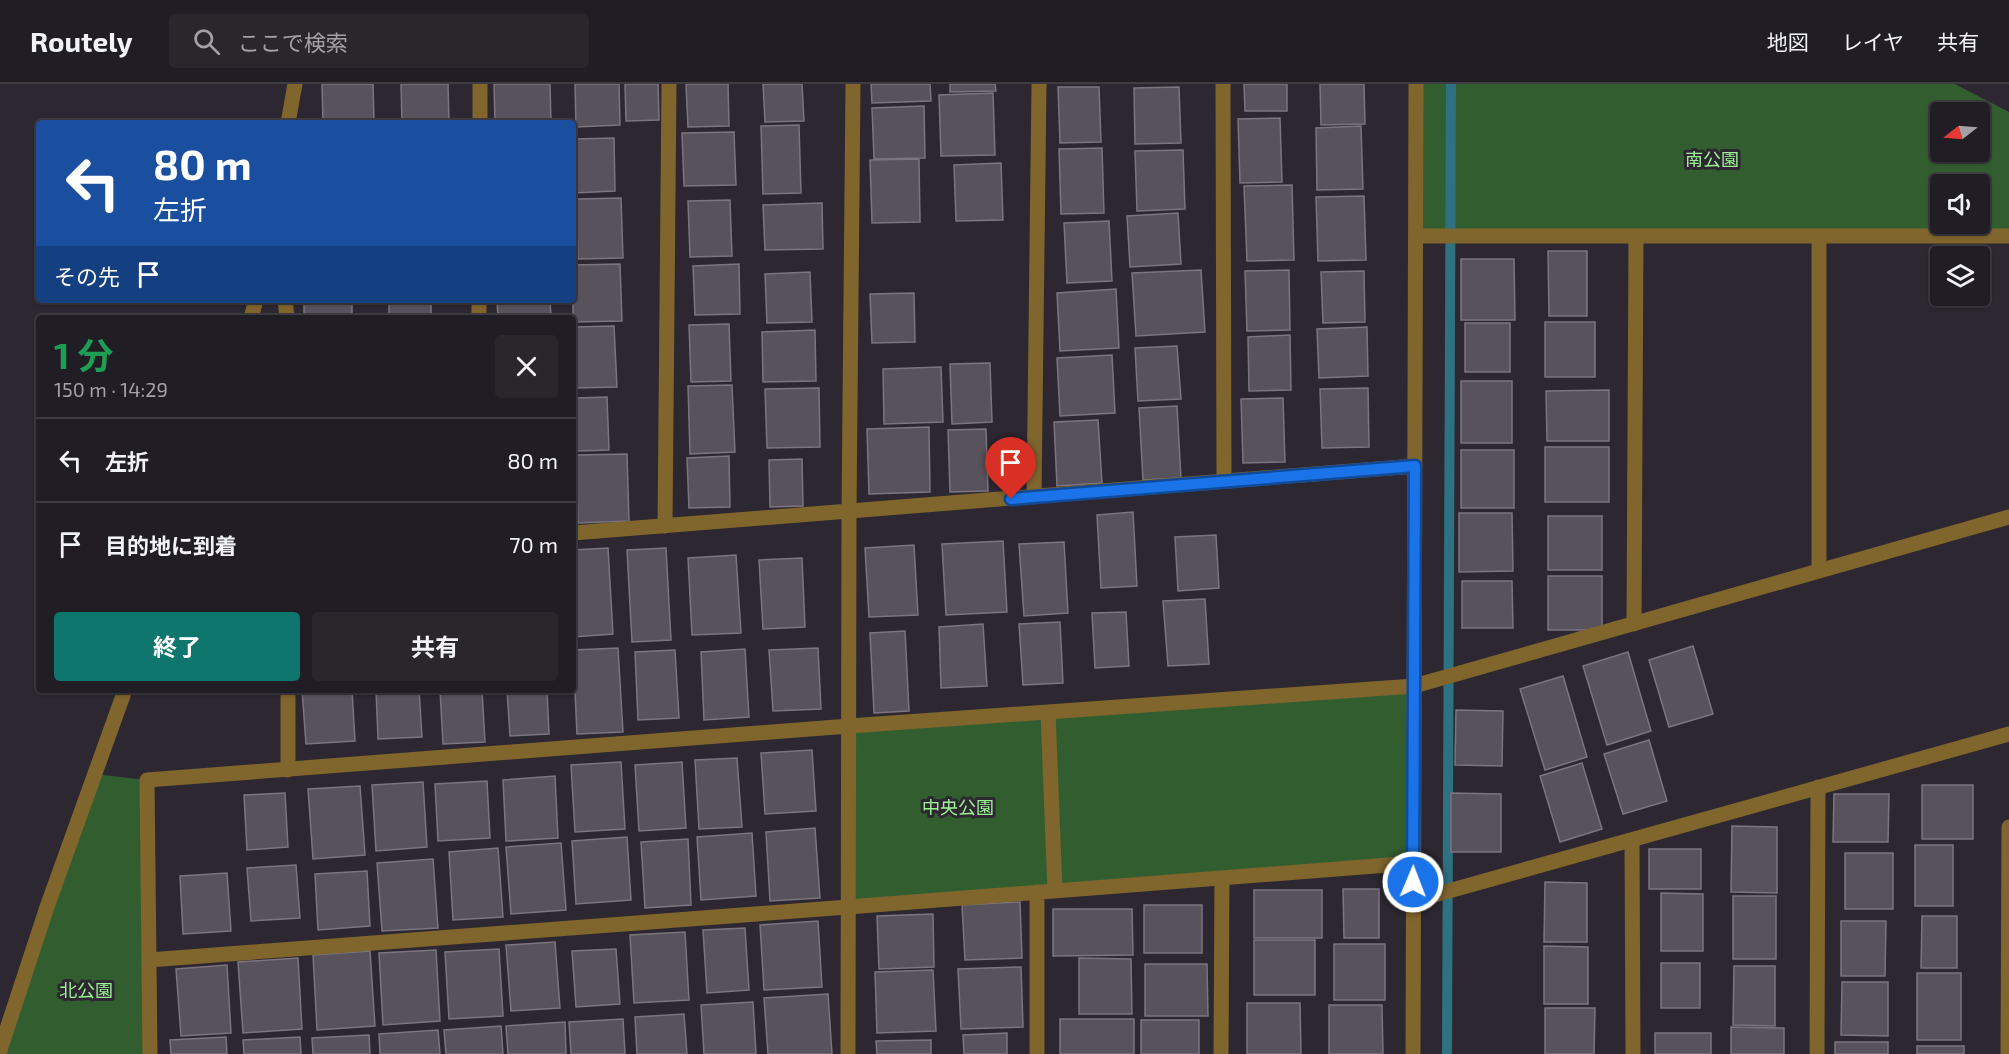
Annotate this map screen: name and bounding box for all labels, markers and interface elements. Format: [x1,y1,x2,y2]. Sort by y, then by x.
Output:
search box [169,14,589,68]
text: Routely [30,24,133,58]
icon: search [190,25,223,58]
text: ここで検索 [238,29,348,55]
text: 地図 [1767,29,1809,54]
text: レイヤ [1842,29,1904,54]
text: 共有 [1937,29,1979,54]
north arrow [1930,102,1990,162]
map controls [1930,102,1990,306]
text: 80 m [153,138,252,188]
icon: left [54,144,132,222]
park label: 南公園 [1685,148,1739,170]
button: sound [1930,174,1990,234]
text: 左折 [153,193,207,225]
button: layers [1930,246,1990,306]
icon: arrive [132,258,165,291]
text: その先 [54,263,120,289]
text: 1 分 [54,333,113,376]
button: close [495,335,558,398]
text: 150 m · 14:29 [54,377,168,401]
pin [985,437,1036,499]
icon: left [54,444,87,477]
icon: arrive [994,446,1027,479]
text: 80 m [507,447,558,473]
text: 左折 [105,448,149,474]
icon: arrive [54,528,87,561]
text: 70 m [509,531,558,557]
text: 目的地に到着 [105,532,237,558]
button: 終了 [54,612,300,681]
button: 共有 [312,612,558,681]
park label: 中央公園 [922,796,994,818]
position arrow [1381,850,1445,914]
park label: 北公園 [59,979,113,1001]

